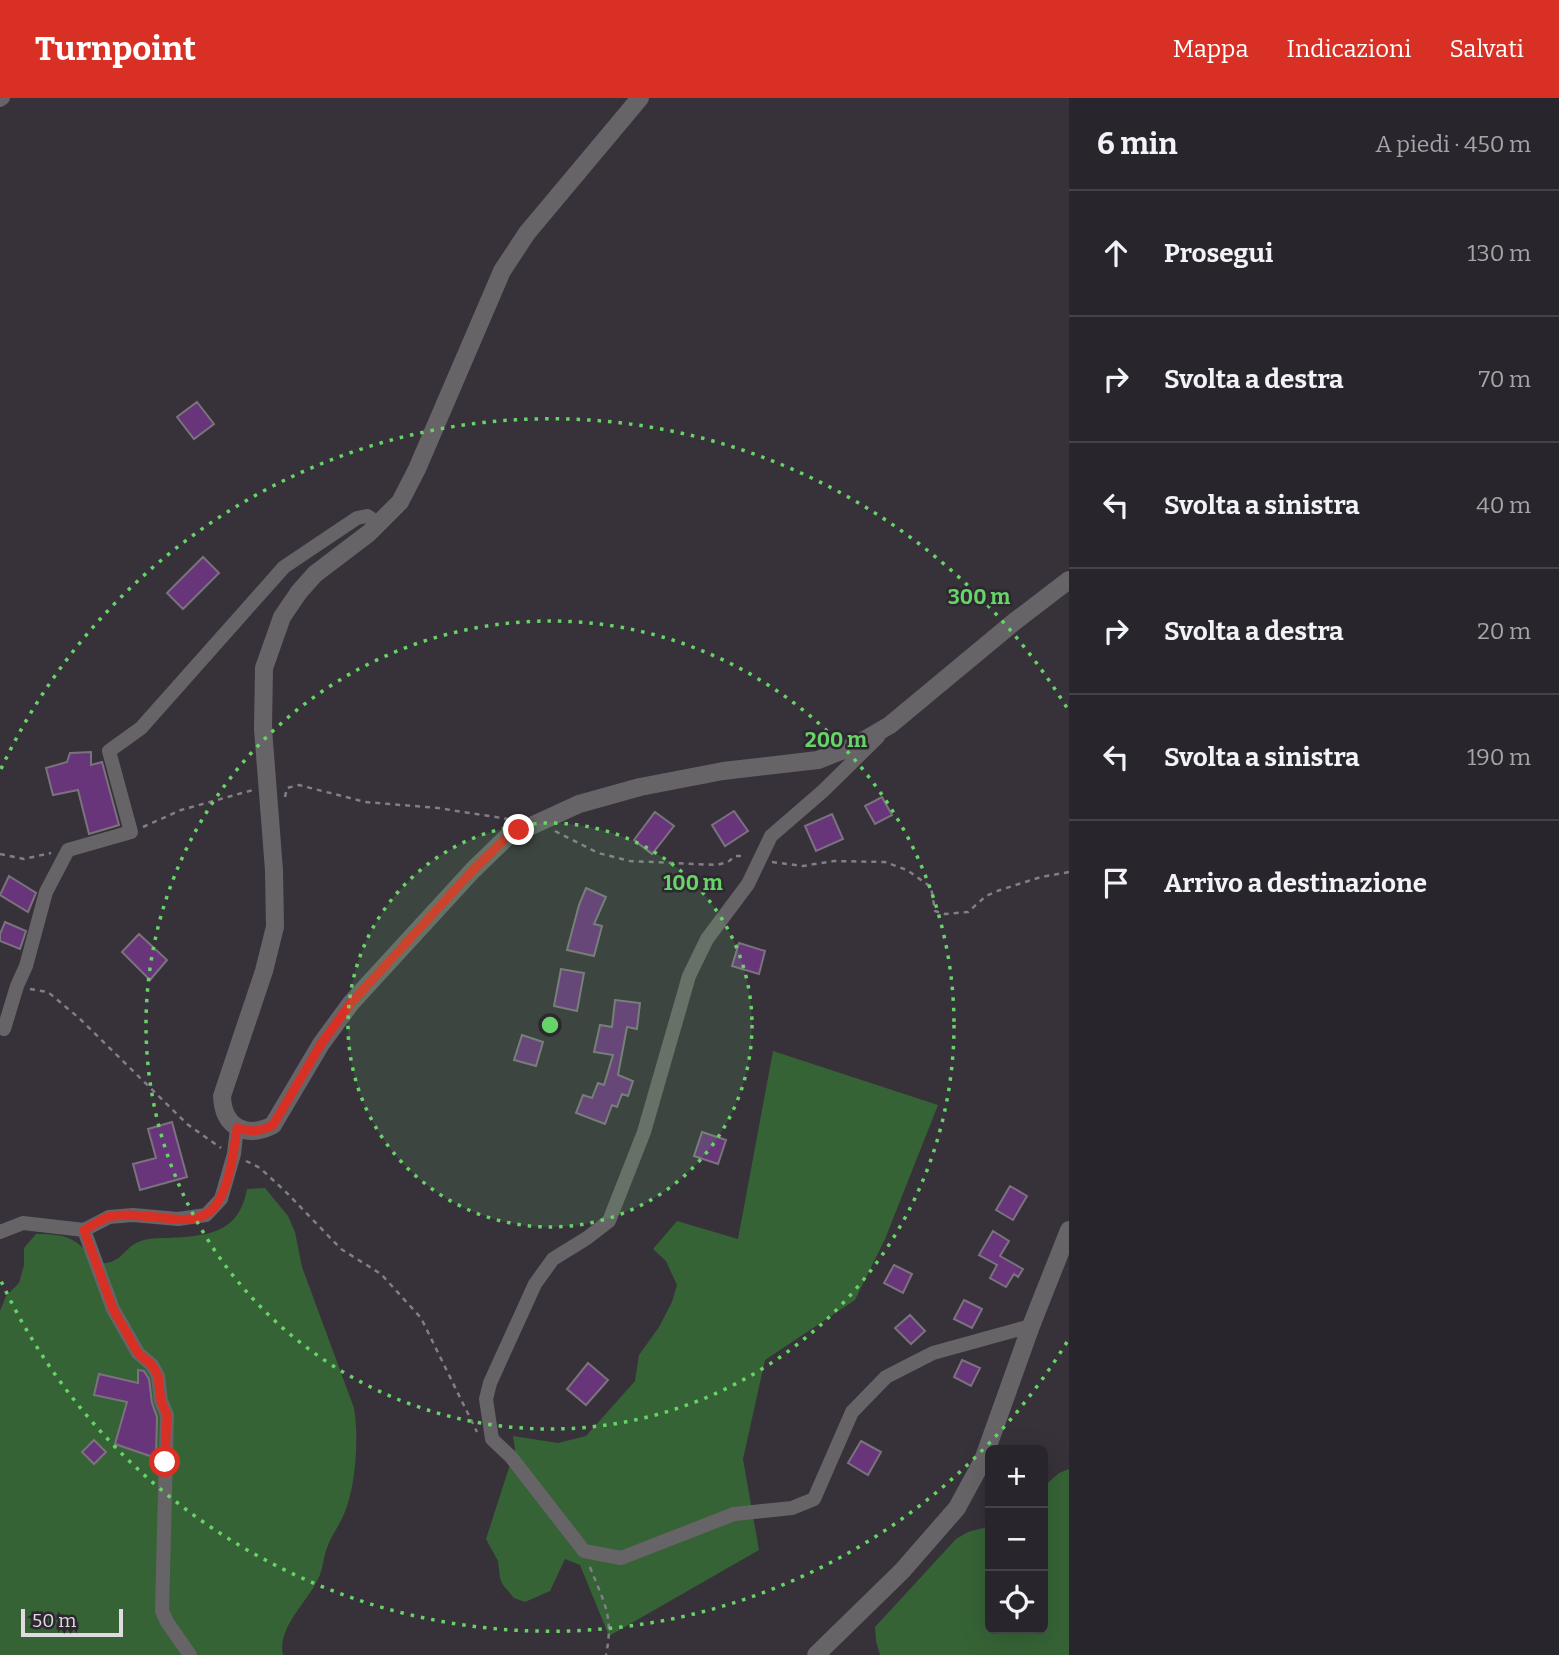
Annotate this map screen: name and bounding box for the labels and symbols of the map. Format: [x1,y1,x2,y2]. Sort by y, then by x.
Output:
text: 300 m [948,584,1010,610]
text: 200 m [805,727,867,753]
route end [503,814,534,845]
text: 100 m [663,870,723,896]
centre of rings [538,1013,562,1037]
route start [149,1446,180,1477]
scale bar [21,1606,122,1638]

